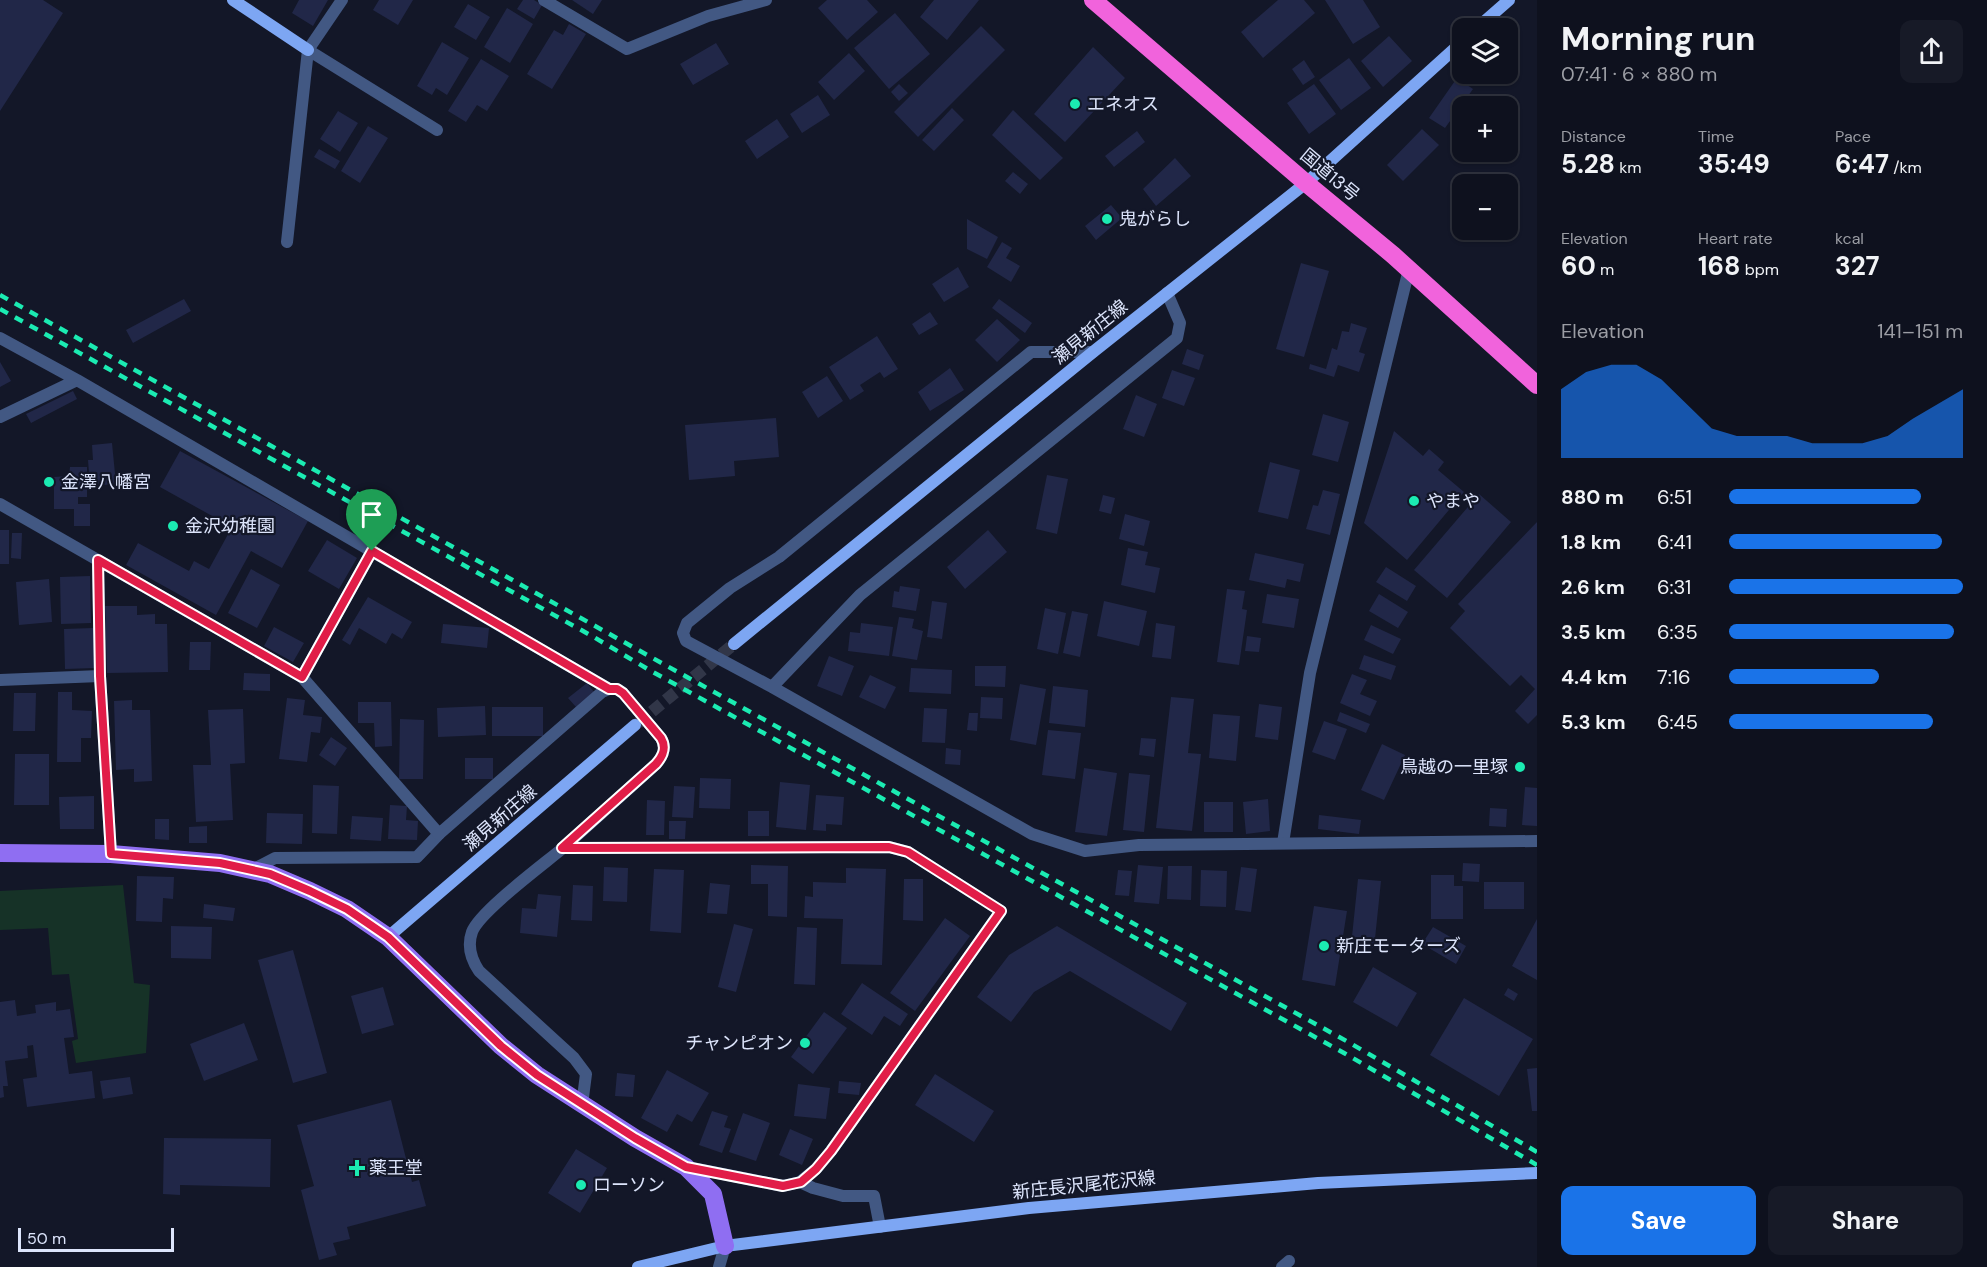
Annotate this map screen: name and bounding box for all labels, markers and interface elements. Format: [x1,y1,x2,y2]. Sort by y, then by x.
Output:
text: Morning run [1561,17,1755,60]
map controls [1452,18,1518,240]
button: layers [1452,18,1518,84]
button: share [1900,20,1963,83]
text: 07:41 · 6 × 880 m [1561,61,1717,87]
place label: エネオス [1087,92,1159,116]
button: + [1452,96,1518,162]
marker: エネオス [1068,97,1082,111]
text: Distance [1561,126,1626,147]
text: Time [1698,126,1734,147]
text: Pace [1835,126,1871,147]
street label: 国道13号 [1295,143,1365,207]
text: 5.28 [1561,147,1615,181]
text: 35:49 [1698,147,1770,181]
text: 6:47 [1835,147,1889,181]
text: km [1615,157,1642,178]
text: /km [1889,157,1922,178]
button: − [1452,174,1518,240]
place label: 鬼がらし [1119,207,1191,231]
marker: 鬼がらし [1100,212,1114,226]
text: Elevation [1561,228,1628,249]
text: Heart rate [1698,228,1773,249]
text: kcal [1835,228,1864,249]
text: 60 [1561,249,1596,283]
text: 168 [1698,249,1740,283]
text: 327 [1835,249,1879,283]
text: m [1596,259,1614,280]
text: bpm [1740,259,1779,280]
street label: 瀬見新庄線 [1047,294,1133,370]
text: Elevation [1561,318,1644,344]
text: 141–151 m [1877,318,1963,344]
place label: 金澤八幡宮 [61,470,151,494]
marker: 金澤八幡宮 [42,475,56,489]
text: 880 m [1561,484,1624,510]
text: 6:51 [1657,484,1692,510]
pin [346,489,397,551]
place label: やまや [1426,489,1480,513]
marker: やまや [1407,494,1421,508]
icon: arrive [355,498,388,531]
place label: 金沢幼稚園 [185,514,275,538]
marker: 金沢幼稚園 [166,519,180,533]
text: 1.8 km [1561,529,1621,555]
text: 6:41 [1657,529,1692,555]
text: 2.6 km [1561,574,1625,600]
text: 6:31 [1657,574,1691,600]
text: 3.5 km [1561,619,1626,645]
text: 6:35 [1657,619,1698,645]
text: 4.4 km [1561,664,1627,690]
text: 7:16 [1657,664,1691,690]
text: 5.3 km [1561,709,1626,735]
text: 6:45 [1657,709,1698,735]
place label: 鳥越の一里塚 [1400,755,1508,779]
marker: 鳥越の一里塚 [1513,760,1527,774]
street label: 瀬見新庄線 [458,779,542,857]
place label: 新庄モーターズ [1336,934,1461,958]
marker: 新庄モーターズ [1317,939,1331,953]
place label: チャンピオン [685,1031,793,1055]
marker: チャンピオン [798,1036,812,1050]
place label: 薬王堂 [369,1156,423,1180]
marker: 薬王堂 [350,1161,364,1175]
street label: 新庄長沢尾花沢線 [1011,1166,1157,1204]
place label: ローソン [593,1173,665,1197]
marker: ローソン [574,1178,588,1192]
button: Save [1561,1186,1756,1255]
button: Share [1768,1186,1963,1255]
scale bar [18,1225,174,1252]
text: 50 m [27,1228,66,1249]

